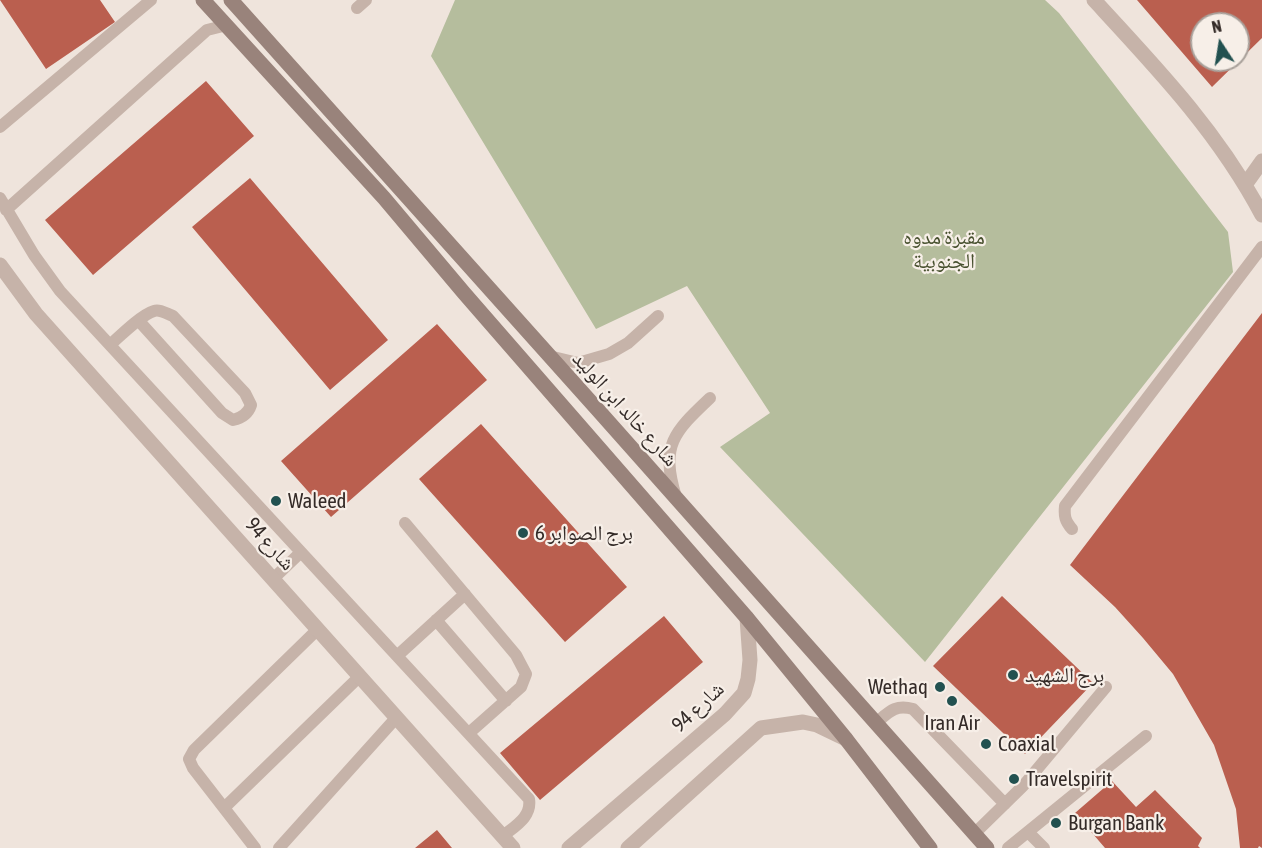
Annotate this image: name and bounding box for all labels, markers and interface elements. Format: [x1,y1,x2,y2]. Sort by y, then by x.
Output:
north arrow [1190,12,1250,72]
text: N [1210,17,1223,36]
park label: مقبرة مدوه الجنوبية [903,224,985,274]
street label: شارع خالد ابن الوليد [567,346,683,472]
place label: Waleed [288,488,347,514]
marker: Waleed [269,494,283,508]
street label: شارع 94 [240,512,300,576]
place label: برج الصوابر 6 [535,520,633,546]
marker: برج الصوابر 6 [516,526,530,540]
place label: برج الشهيد [1025,662,1104,688]
marker: برج الشهيد [1006,668,1020,682]
place label: Wethaq [868,674,928,700]
street label: شارع 94 [667,676,729,738]
marker: Wethaq [933,680,947,694]
marker: Iran Air [945,694,959,708]
place label: Iran Air [924,710,980,736]
place label: Coaxial [998,731,1056,757]
marker: Coaxial [979,737,993,751]
place label: Travelspirit [1026,766,1112,792]
marker: Travelspirit [1007,772,1021,786]
place label: Burgan Bank [1068,810,1164,836]
marker: Burgan Bank [1049,816,1063,830]

